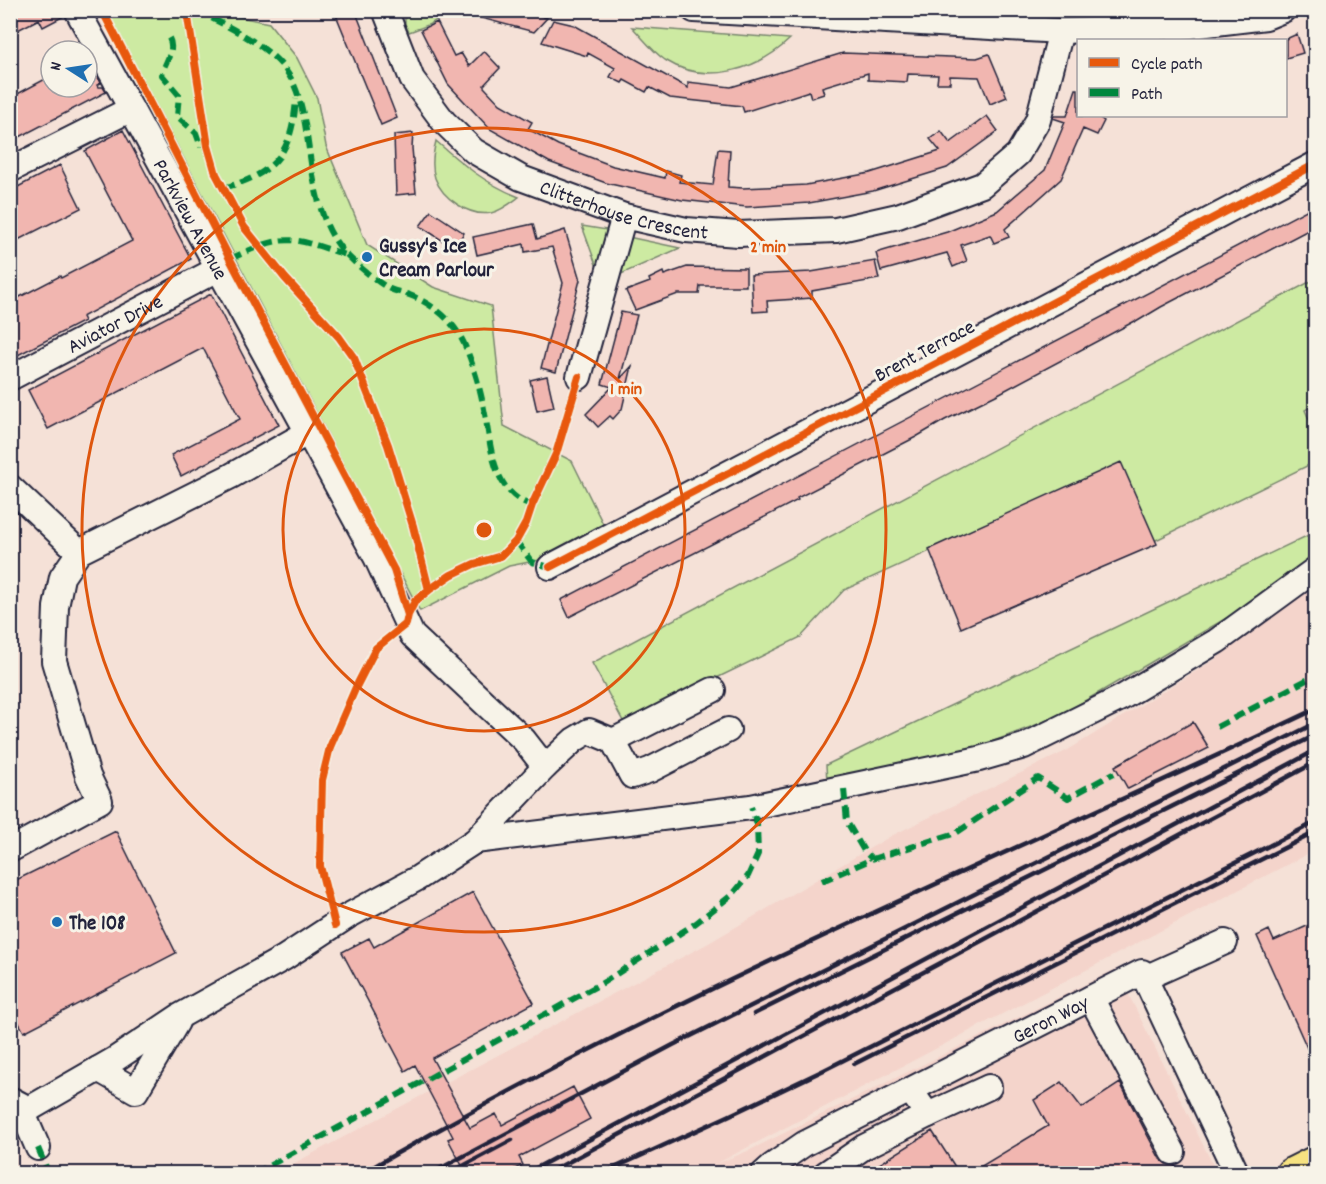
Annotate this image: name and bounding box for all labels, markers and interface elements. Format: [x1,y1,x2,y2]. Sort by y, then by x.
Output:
north arrow [39,39,99,99]
legend [1077,39,1287,117]
text: Cycle path [1131,53,1202,78]
text: N [45,60,69,73]
text: Path [1131,83,1163,108]
street label: Parkview Avenue [143,154,234,286]
street label: Clitterhouse Crescent [535,174,709,250]
place label: Gussy's Ice Cream Parlour [379,233,495,287]
text: 2 min [750,236,786,261]
marker: Gussy's Ice Cream Parlour [360,250,374,264]
street label: Aviator Drive [63,288,169,363]
street label: Brent Terrace [870,314,981,392]
text: 1 min [610,378,642,403]
centre of rings [474,520,494,540]
place label: The 108 [69,910,126,940]
marker: The 108 [50,915,64,929]
street label: Geron Way [1008,989,1095,1053]

